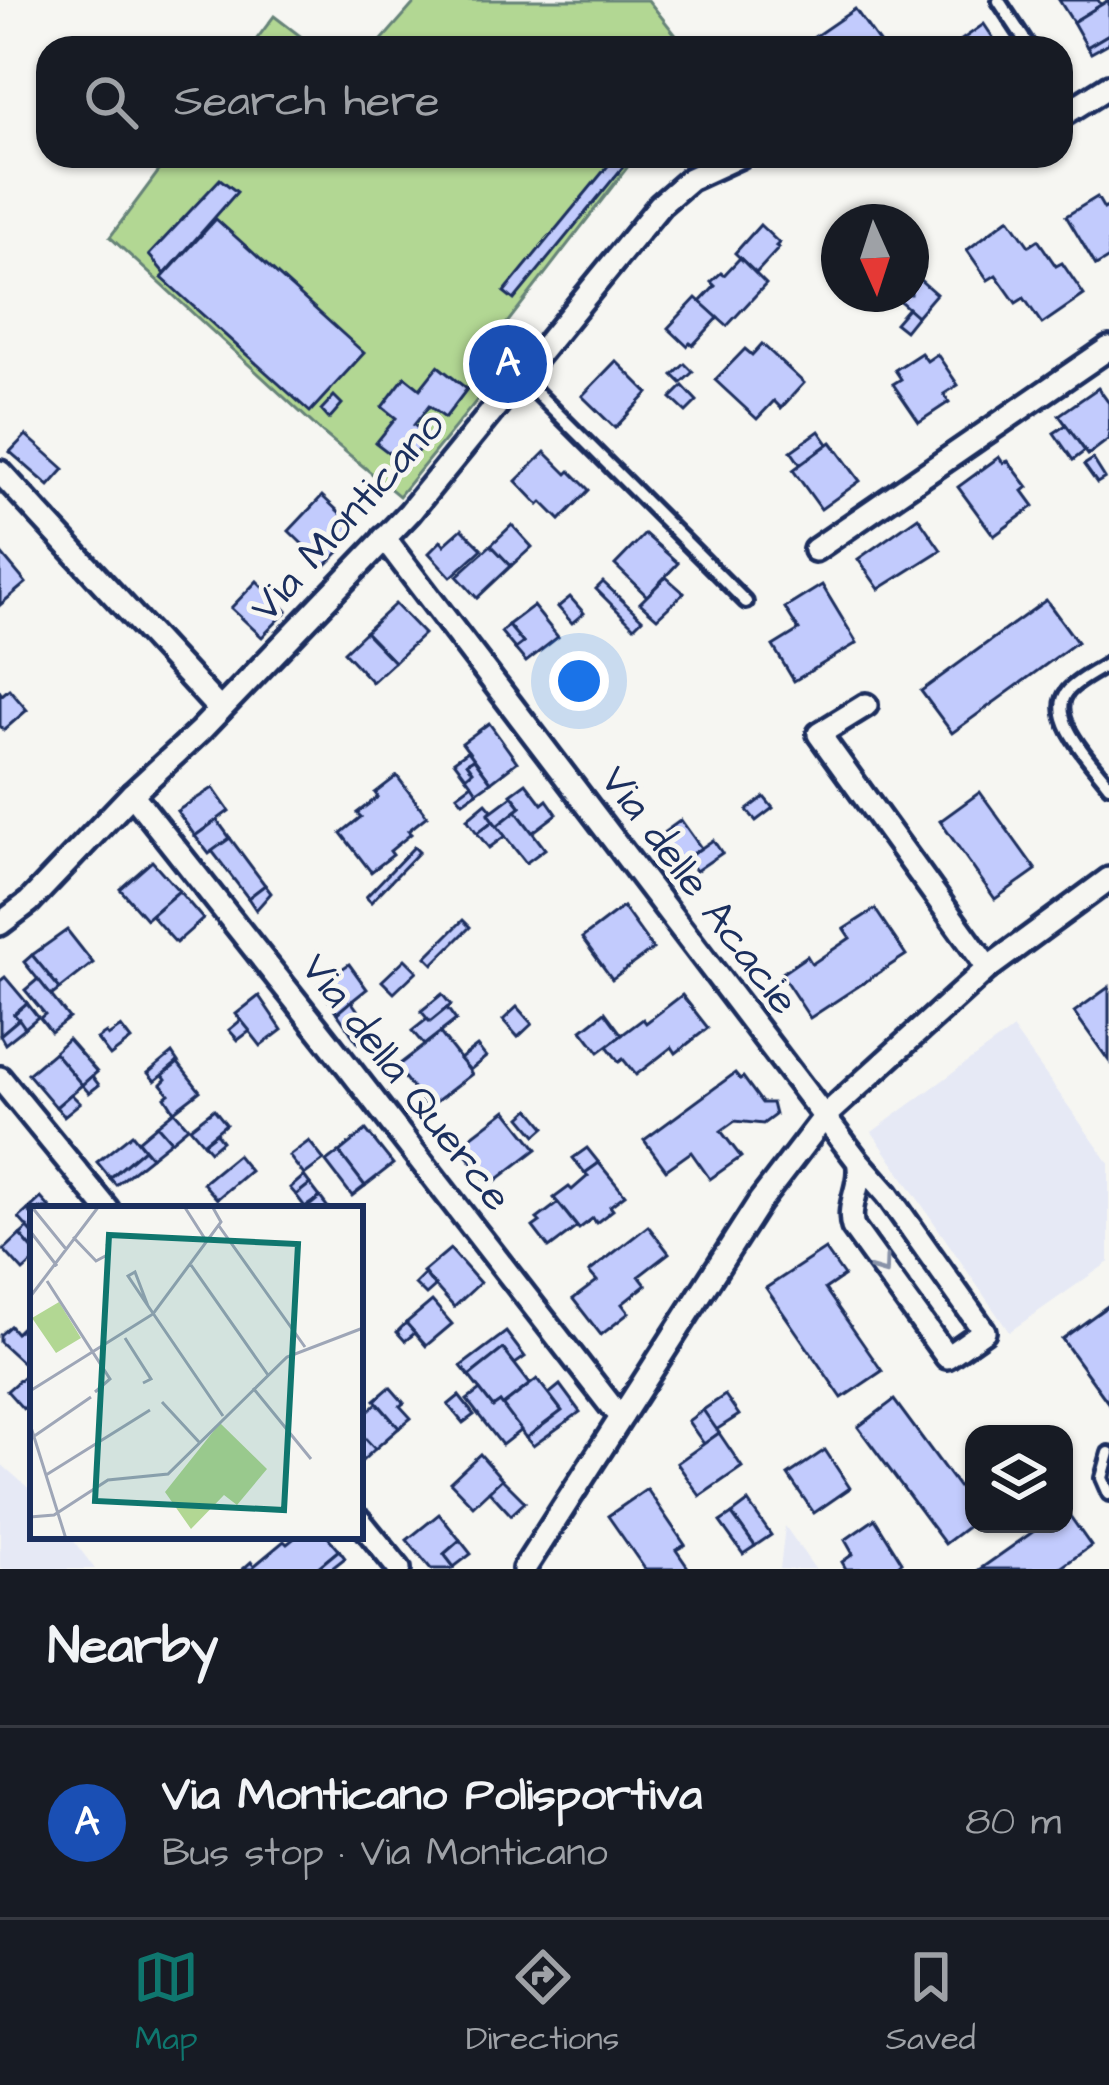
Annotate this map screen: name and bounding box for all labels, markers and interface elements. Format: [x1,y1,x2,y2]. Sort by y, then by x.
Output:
search box [36,36,1073,168]
icon: search [78,69,144,135]
text: Search here [174,71,440,133]
north arrow [821,204,929,312]
pin: A [469,319,547,409]
street label: Via Monticano [238,399,459,635]
your location [549,651,609,711]
street label: Via delle Acacie [586,754,812,1027]
street label: Via della Querce [286,942,525,1224]
inset map [30,1206,363,1539]
one-way arrow [867,1254,889,1275]
map controls [965,1425,1073,1533]
button: layers [965,1425,1073,1533]
text: Nearby [48,1612,218,1683]
text: Via Monticano Polisportiva [162,1765,702,1827]
text: A [75,1796,99,1850]
text: 80 m [965,1796,1061,1850]
text: Bus stop · Via Monticano [162,1827,608,1881]
tab: Map [133,1944,199,2062]
tab: Directions [466,1944,619,2062]
tab: Saved [886,1944,976,2062]

